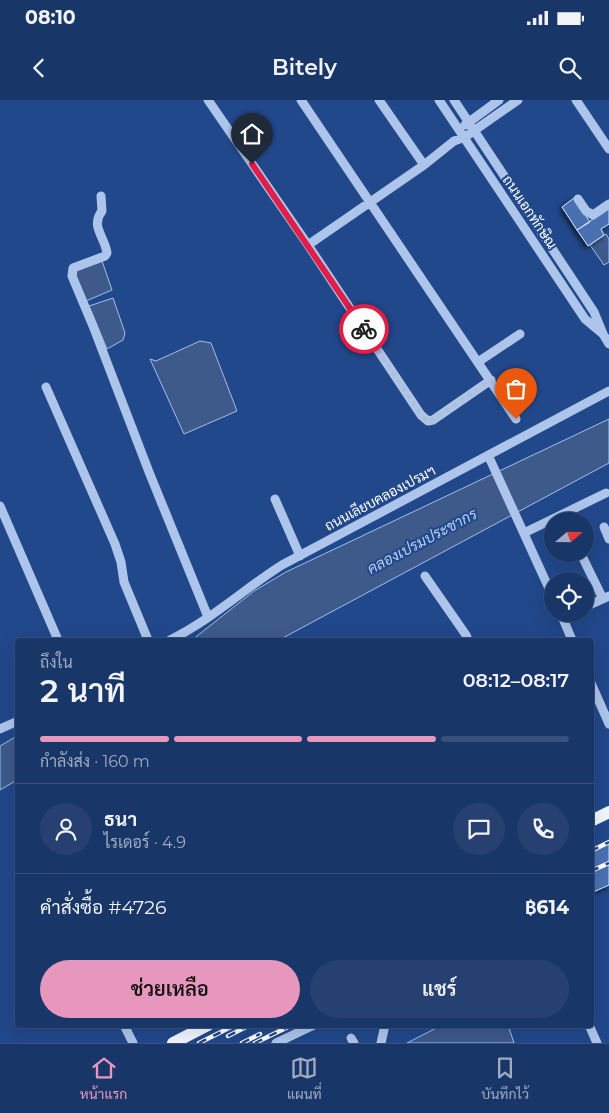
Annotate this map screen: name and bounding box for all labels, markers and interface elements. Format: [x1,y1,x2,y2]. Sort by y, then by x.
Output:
text: 08:10 [25,6,76,29]
icon: back [25,54,53,82]
text: Bitely [272,54,337,81]
icon: search [556,54,584,82]
pin [231,113,273,164]
icon: home [238,120,266,148]
street label: ถนนเอกทักษิณ [499,172,561,252]
courier [339,304,389,354]
icon: bike [350,315,378,343]
pin [495,368,537,419]
icon: bag [502,375,530,403]
street label: ถนนเลียบคลองเปรมฯ [321,461,439,535]
water label: คลองเปรมประชากร [364,504,481,578]
north arrow [544,512,594,562]
map controls [544,512,594,622]
button: locate [544,572,594,622]
text: ถึงใน [40,653,73,672]
text: 08:12–08:17 [463,669,569,692]
text: 2 นาที [40,671,126,710]
text: กำลังส่ง · 160 m [40,752,150,771]
button: person [40,803,92,855]
button: chat [453,803,505,855]
button: phone [517,803,569,855]
text: ธนา [104,808,137,831]
text: ไรเดอร์ · 4.9 [104,833,186,852]
text: คำสั่งซื้อ #4726 [40,896,167,919]
text: ฿614 [525,896,569,919]
button: ช่วยเหลือ [40,960,300,1018]
button: แชร์ [310,960,569,1018]
tab: หน้าแรก [80,1054,127,1103]
tab: แผนที่ [287,1054,322,1103]
tab: บันทึกไว้ [481,1054,529,1103]

